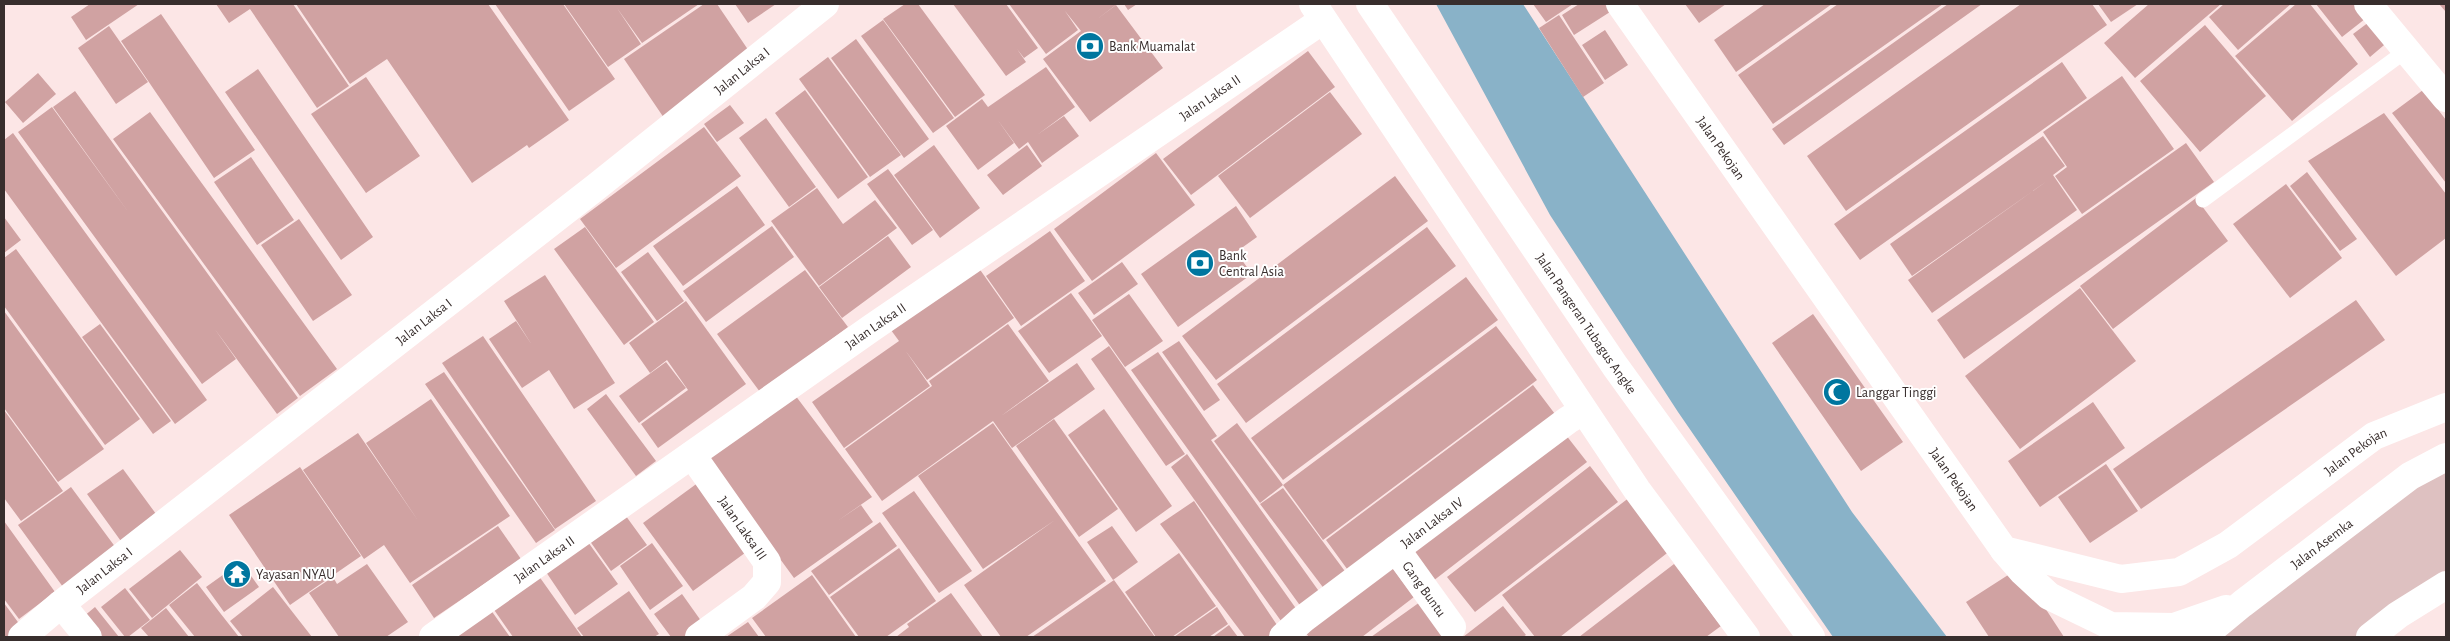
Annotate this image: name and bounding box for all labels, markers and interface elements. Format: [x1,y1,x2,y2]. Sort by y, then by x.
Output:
bank icon: Bank Muamalat [1075,31,1105,61]
place label: Bank Muamalat [1109,40,1196,54]
street label: Jalan Laksa I [712,45,773,97]
street label: Jalan Laksa II [1178,73,1243,124]
street label: Jalan Pekojan [1694,115,1747,183]
bank icon: Bank Central Asia [1185,248,1215,278]
place label: Bank Central Asia [1219,249,1284,279]
street label: Jalan Pangeran Tubagus Angke [1533,251,1639,397]
street label: Jalan Laksa I [394,296,455,348]
street label: Jalan Laksa II [843,301,909,352]
mosque icon: Langgar Tinggi [1822,377,1852,407]
place label: Langgar Tinggi [1856,386,1937,400]
street label: Jalan Pekojan [2322,426,2389,478]
street label: Jalan Pekojan [1927,446,1980,514]
street label: Jalan Laksa III [715,494,769,563]
street label: Jalan Laksa IV [1399,495,1466,551]
street label: Jalan Asemka [2289,516,2356,572]
street label: Jalan Laksa II [512,534,577,585]
street label: Jalan Laksa I [74,545,135,597]
temple icon: Yayasan NYAU [222,559,252,589]
street label: Gang Buntu [1399,559,1448,620]
place label: Yayasan NYAU [256,568,335,582]

